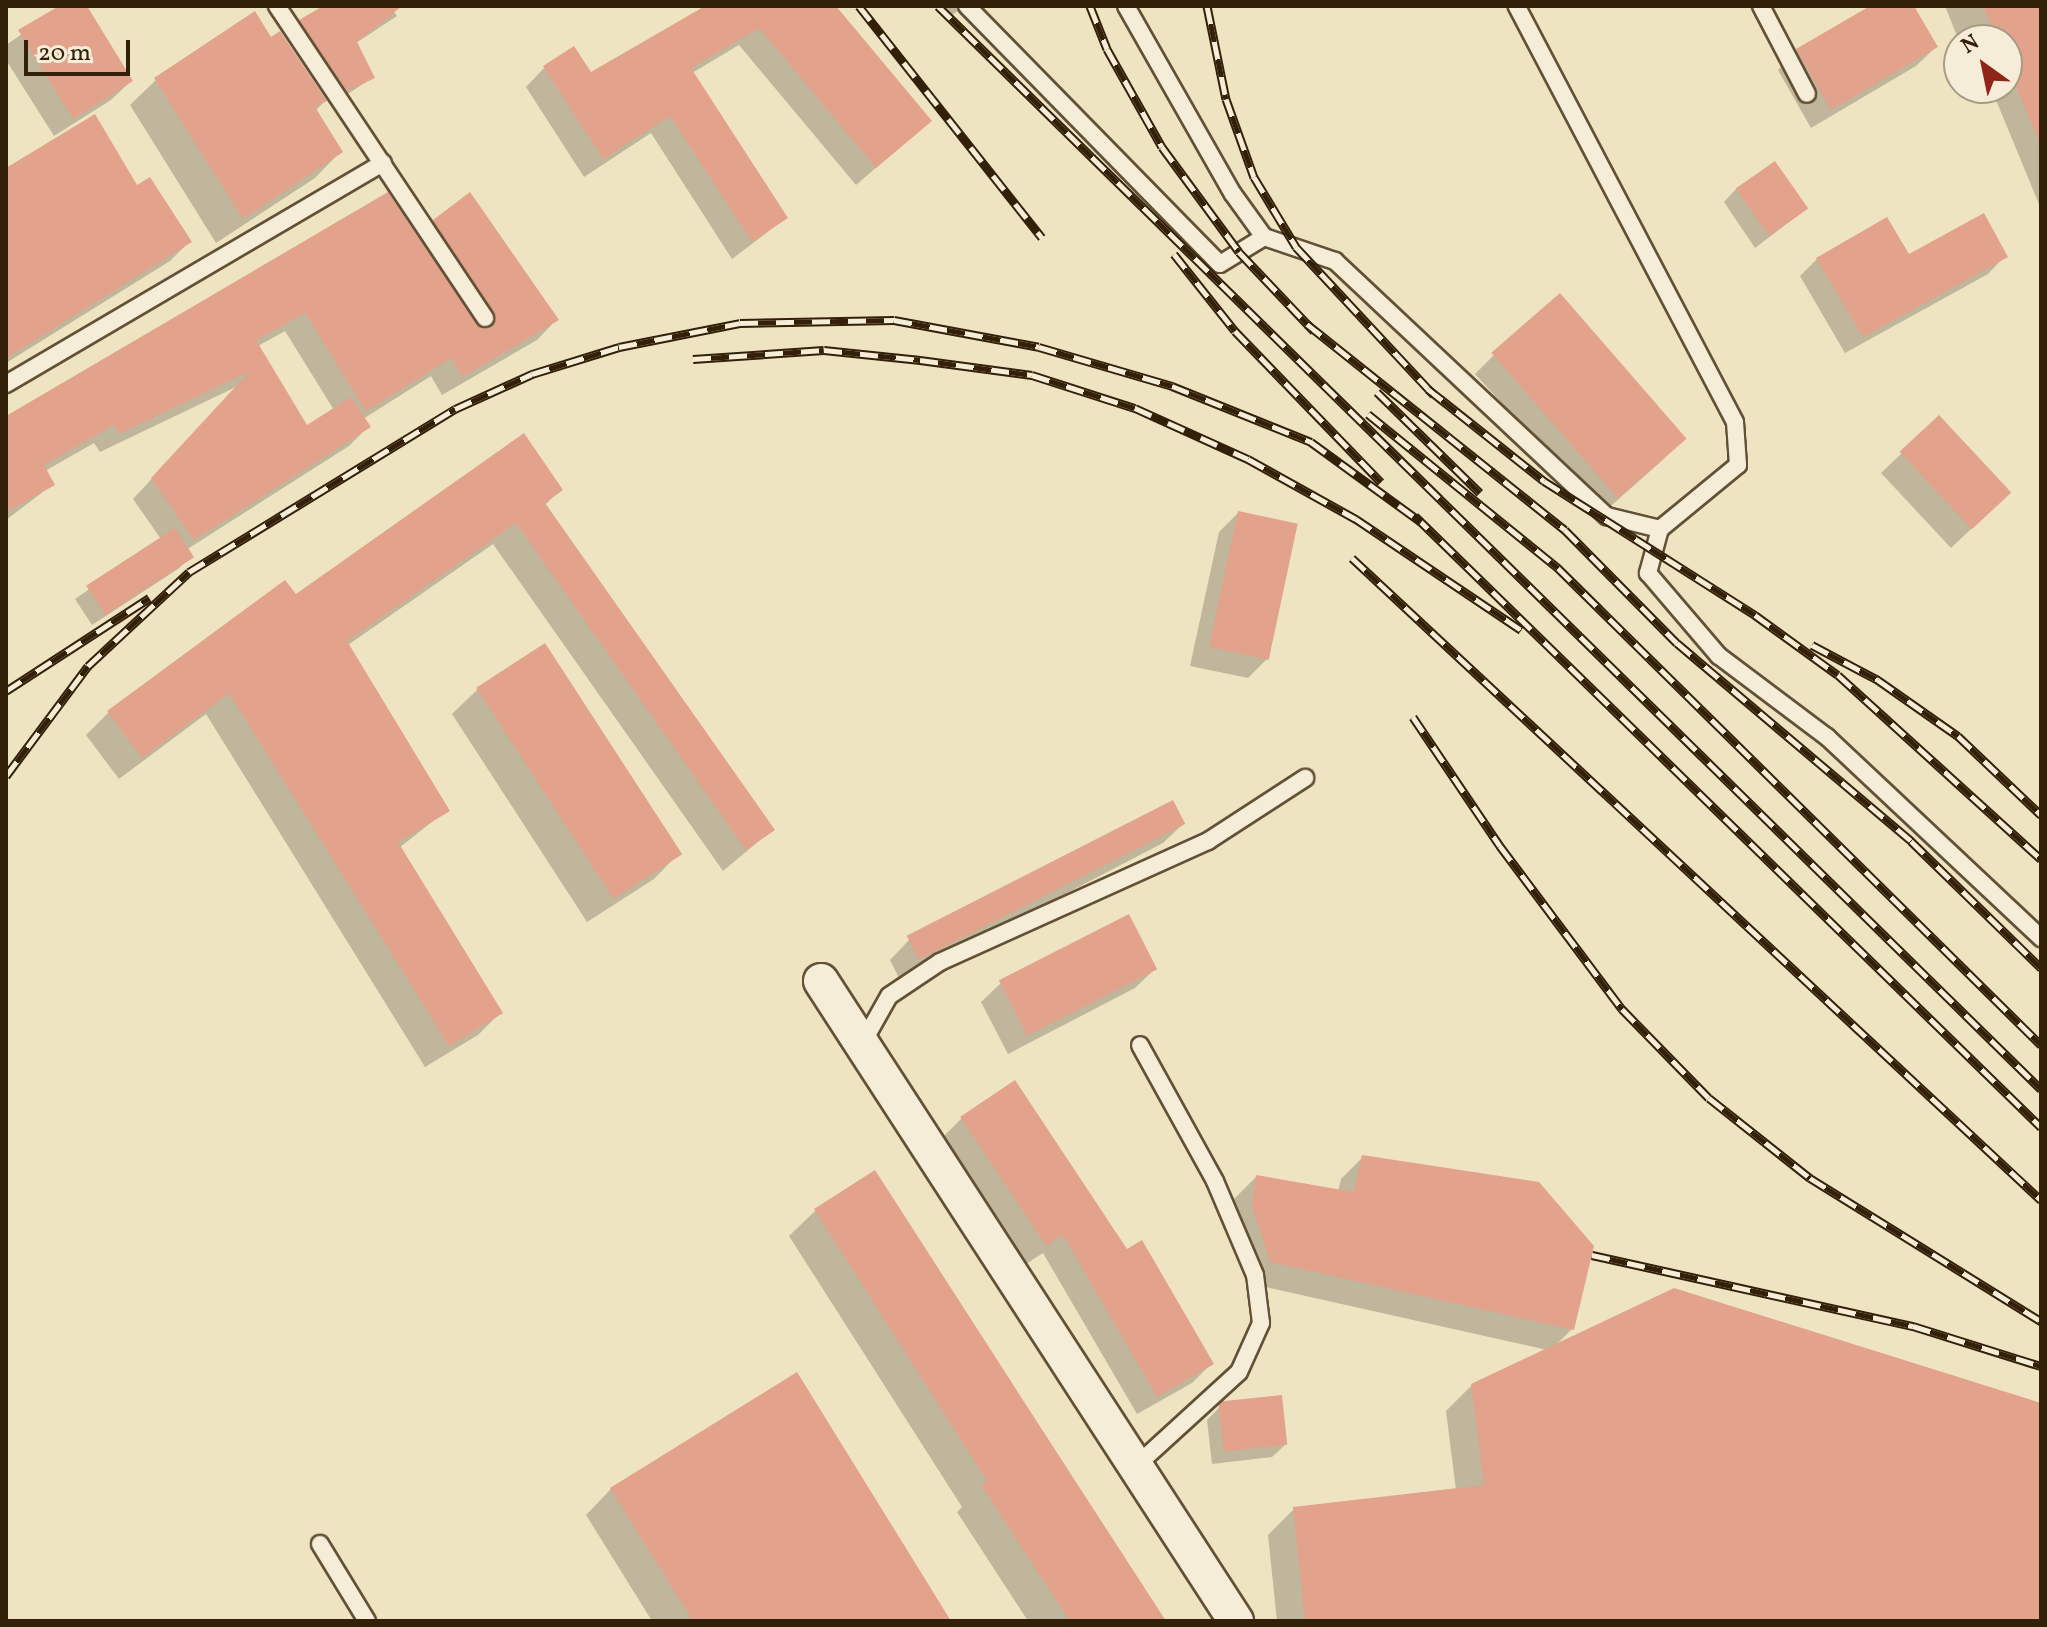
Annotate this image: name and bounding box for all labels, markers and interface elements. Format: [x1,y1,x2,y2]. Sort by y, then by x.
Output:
scale bar [28,24,134,74]
north arrow [1943,24,2023,104]
text: N [1956,28,1986,62]
text: 20 m [38,37,91,71]

